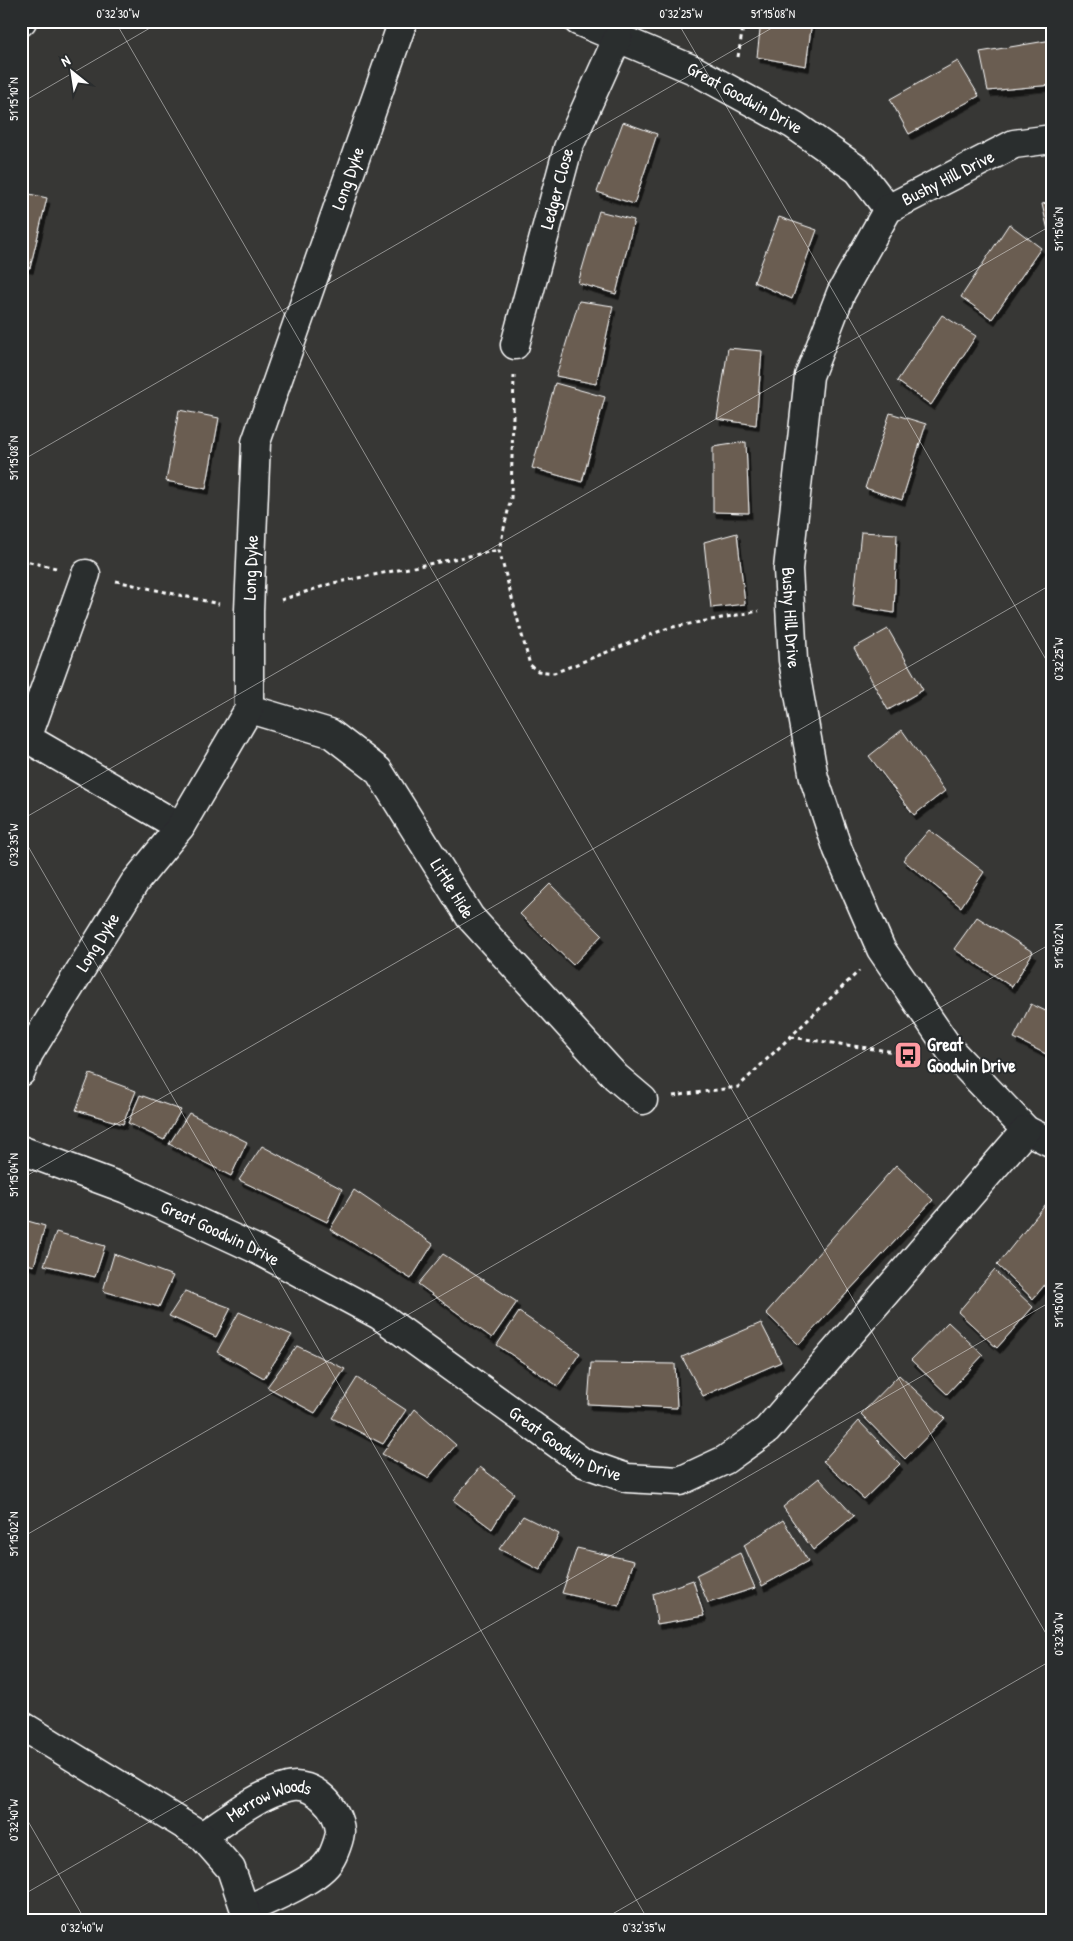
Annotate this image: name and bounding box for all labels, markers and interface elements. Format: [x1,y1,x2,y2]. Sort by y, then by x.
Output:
text: 0°32'30"W [97,5,140,22]
text: 0°32'25"W [660,5,703,22]
text: 51°15'08"N [751,5,795,22]
north arrow [48,48,98,98]
text: N [57,50,74,70]
street label: Great Goodwin Drive [683,56,808,140]
text: 51°15'10"N [5,77,22,121]
street label: Long Dyke [325,143,370,213]
street label: Bushy Hill Drive [897,144,998,212]
street label: Ledger Close [534,145,579,232]
text: 51°15'06"N [1050,207,1067,251]
text: 51°15'08"N [5,436,22,480]
street label: Long Dyke [236,535,264,601]
street label: Bushy Hill Drive [776,566,807,670]
text: 0°32'25"W [1050,637,1067,680]
text: 0°32'35"W [5,823,22,866]
street label: Little Hide [425,854,481,923]
street label: Long Dyke [69,908,125,976]
text: 51°15'02"N [1050,924,1067,968]
place label: Great Goodwin Drive [927,1032,1017,1078]
bus stop icon: Great Goodwin Drive [893,1040,923,1070]
text: 51°15'04"N [5,1153,22,1197]
street label: Great Goodwin Drive [157,1194,284,1272]
text: 51°15'00"N [1050,1283,1067,1327]
street label: Great Goodwin Drive [504,1400,625,1487]
text: 51°15'02"N [5,1512,22,1556]
text: 0°32'30"W [1050,1612,1067,1655]
street label: Merrow Woods [221,1773,316,1828]
text: 0°32'40"W [5,1798,22,1841]
text: 0°32'40"W [61,1919,104,1936]
text: 0°32'35"W [623,1919,666,1936]

